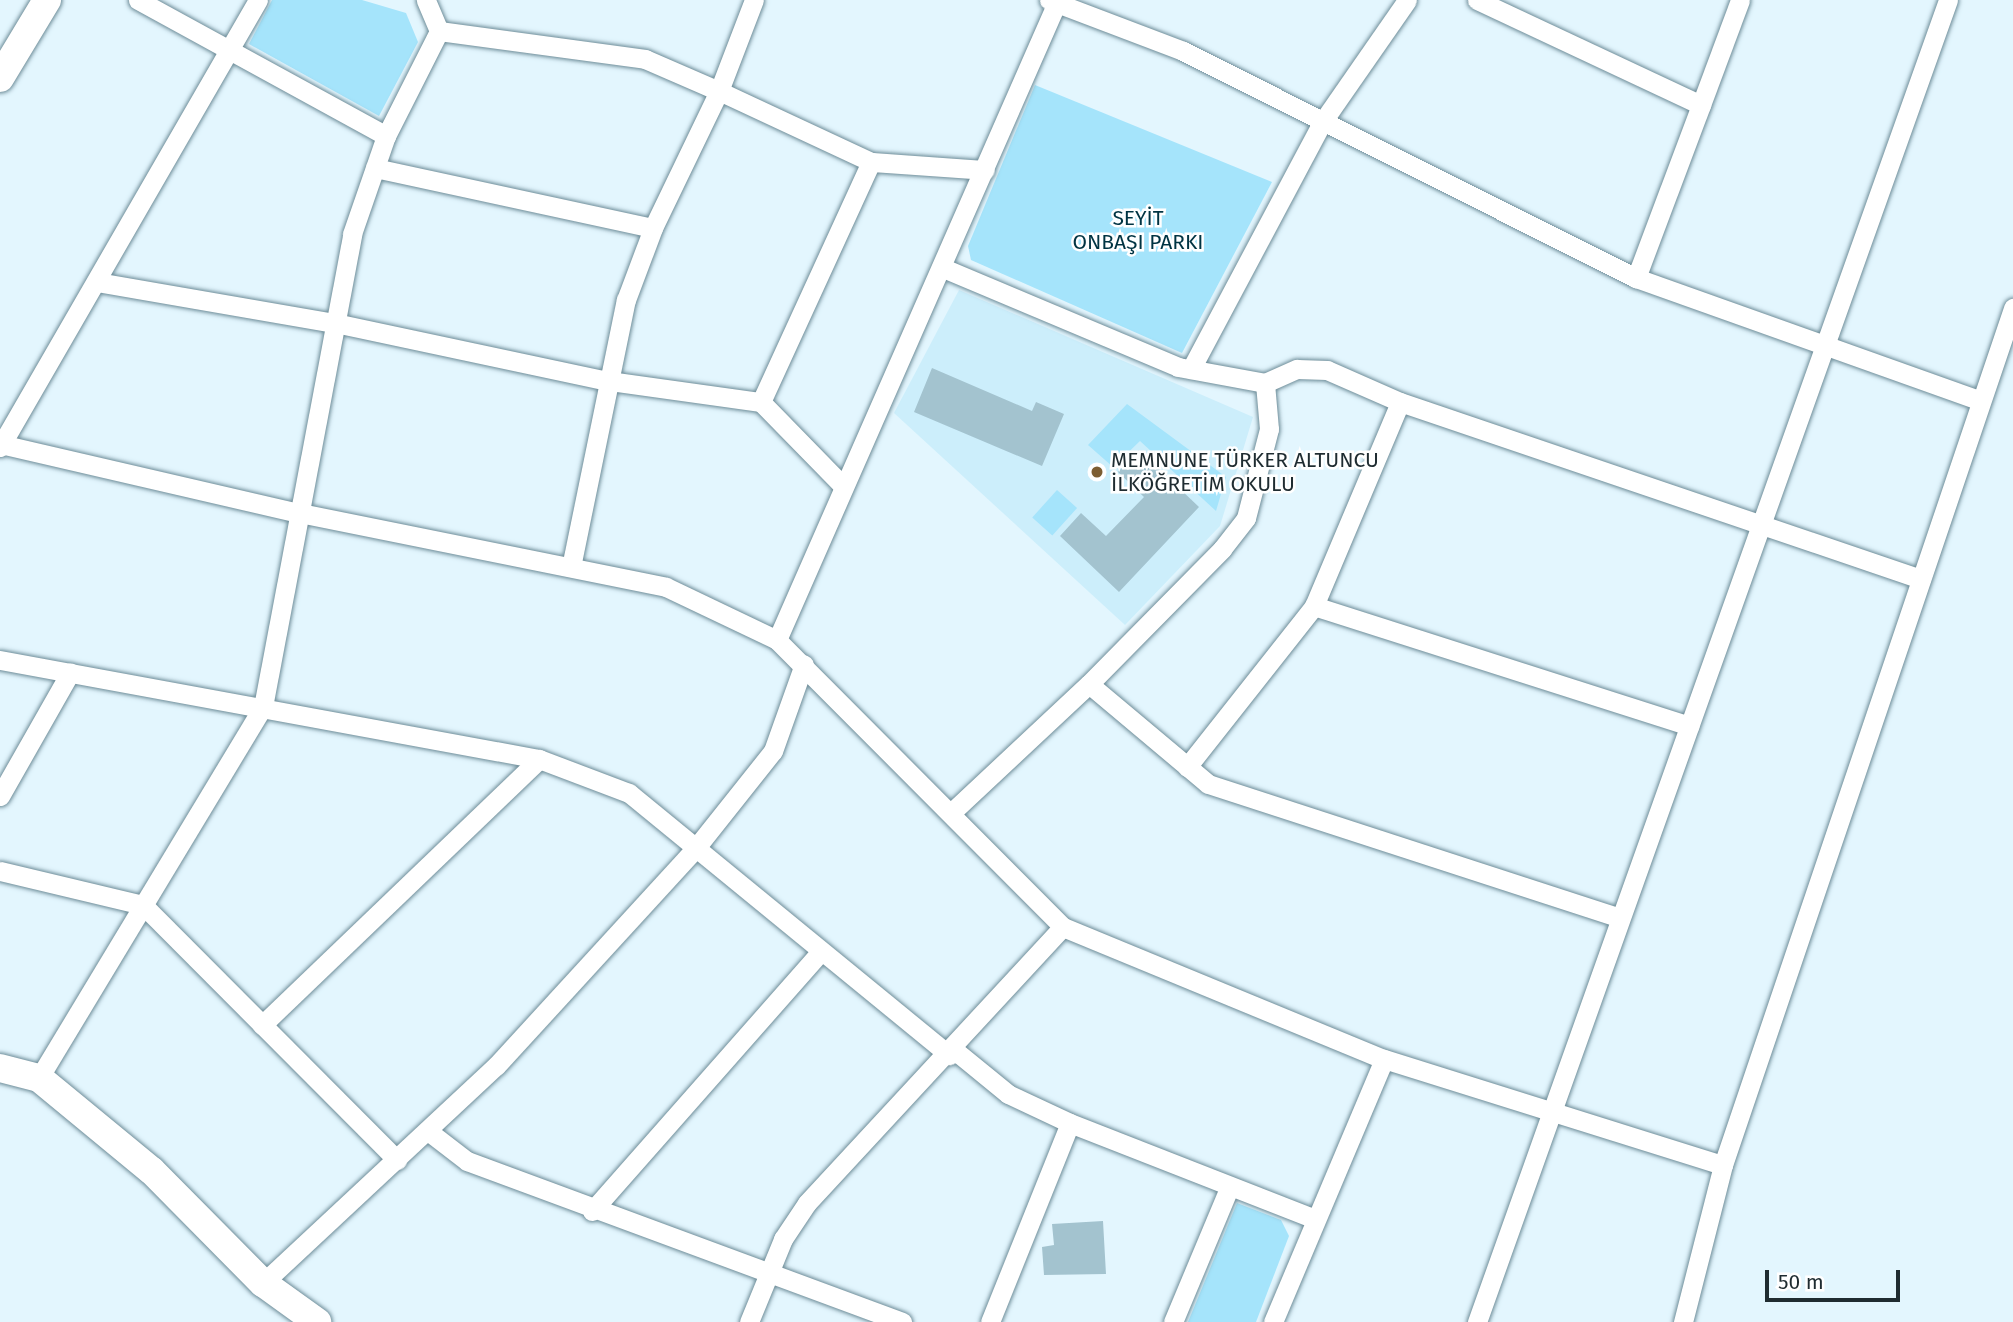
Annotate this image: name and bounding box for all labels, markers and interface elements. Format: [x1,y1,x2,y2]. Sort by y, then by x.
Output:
park label: SEYİT ONBAŞI PARKI [1072,205,1204,255]
place label: MEMNUNE TÜRKER ALTUNCU İLKÖĞRETİM OKULU [1111,447,1379,497]
marker: MEMNUNE TÜRKER ALTUNCU İLKÖĞRETİM OKULU [1089,464,1105,480]
scale bar [1768,1256,1903,1300]
text: 50 m [1778,1269,1824,1295]

